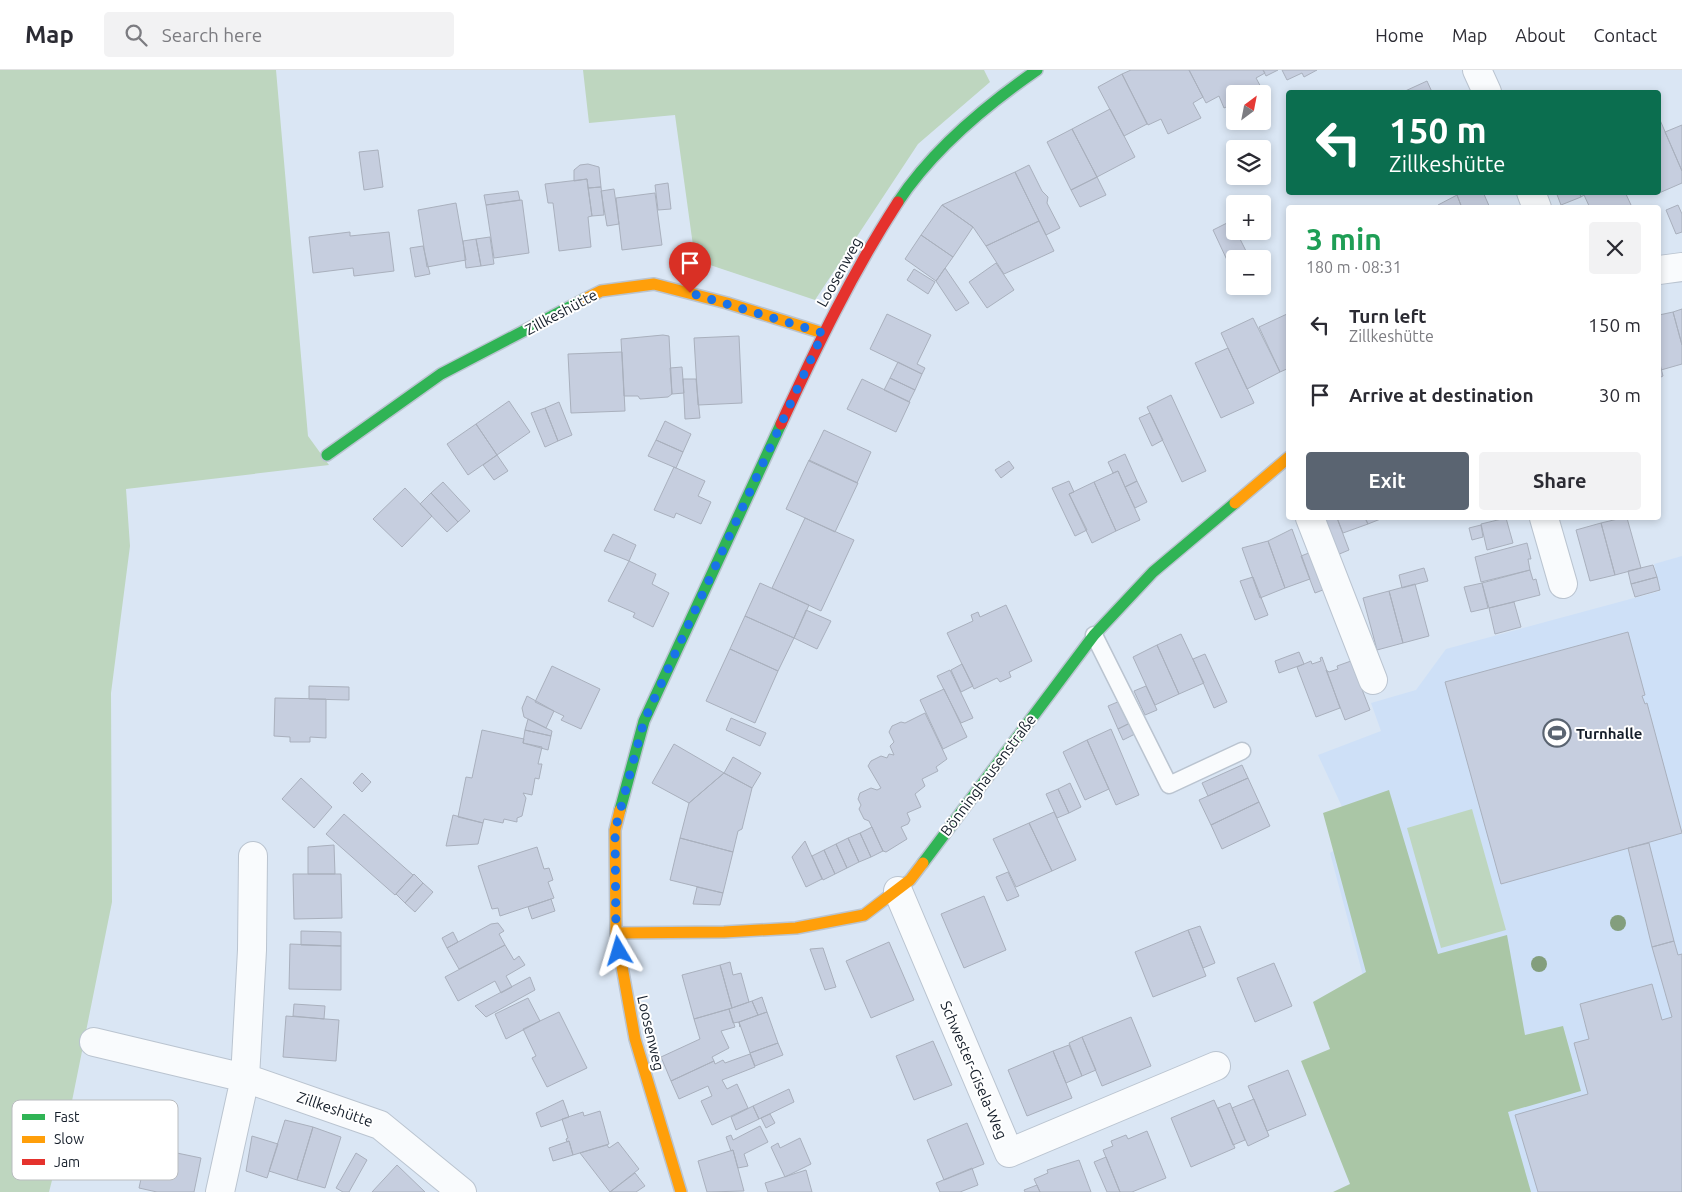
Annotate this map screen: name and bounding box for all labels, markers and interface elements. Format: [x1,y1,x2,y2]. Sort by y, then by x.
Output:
search box [104,12,454,57]
text: Map [25,21,74,48]
icon: search [122,21,150,49]
text: Search here [162,24,262,46]
text: Home [1375,25,1424,45]
text: Map [1452,25,1487,45]
text: About [1515,25,1565,45]
text: Contact [1593,25,1657,45]
north arrow [1226,85,1271,130]
map controls [1226,85,1271,295]
icon: left [1306,110,1371,175]
text: 150 m [1389,110,1487,150]
button: layers [1226,140,1271,185]
text: Zillkeshütte [1389,151,1506,176]
button: + [1226,195,1271,240]
text: 3 min [1306,222,1382,256]
button: close [1589,222,1641,274]
street label: Loosenweg [813,234,865,310]
pin [669,242,711,293]
icon: arrive [676,249,704,277]
button: − [1226,250,1271,295]
text: 180 m · 08:31 [1306,258,1402,276]
street label: Zillkeshütte [522,286,600,338]
text: Turn left [1349,305,1427,327]
icon: left [1306,311,1334,339]
text: 150 m [1588,314,1641,336]
text: Zillkeshütte [1349,327,1434,345]
icon: arrive [1306,381,1334,409]
text: Arrive at destination [1349,384,1534,406]
text: 30 m [1599,384,1641,406]
button: Exit [1306,452,1469,510]
button: Share [1479,452,1641,510]
street label: Bönninghausenstraße [937,711,1039,839]
sports icon: Turnhalle [1542,718,1572,748]
place label: Turnhalle [1576,725,1642,742]
position arrow [592,924,644,976]
street label: Loosenweg [634,994,668,1072]
street label: Schwester-Gisela-Weg [937,998,1011,1142]
street label: Zillkeshütte [295,1088,375,1130]
legend [12,1100,178,1180]
text: Fast [54,1109,80,1125]
text: Slow [54,1131,84,1147]
text: Jam [54,1154,80,1170]

